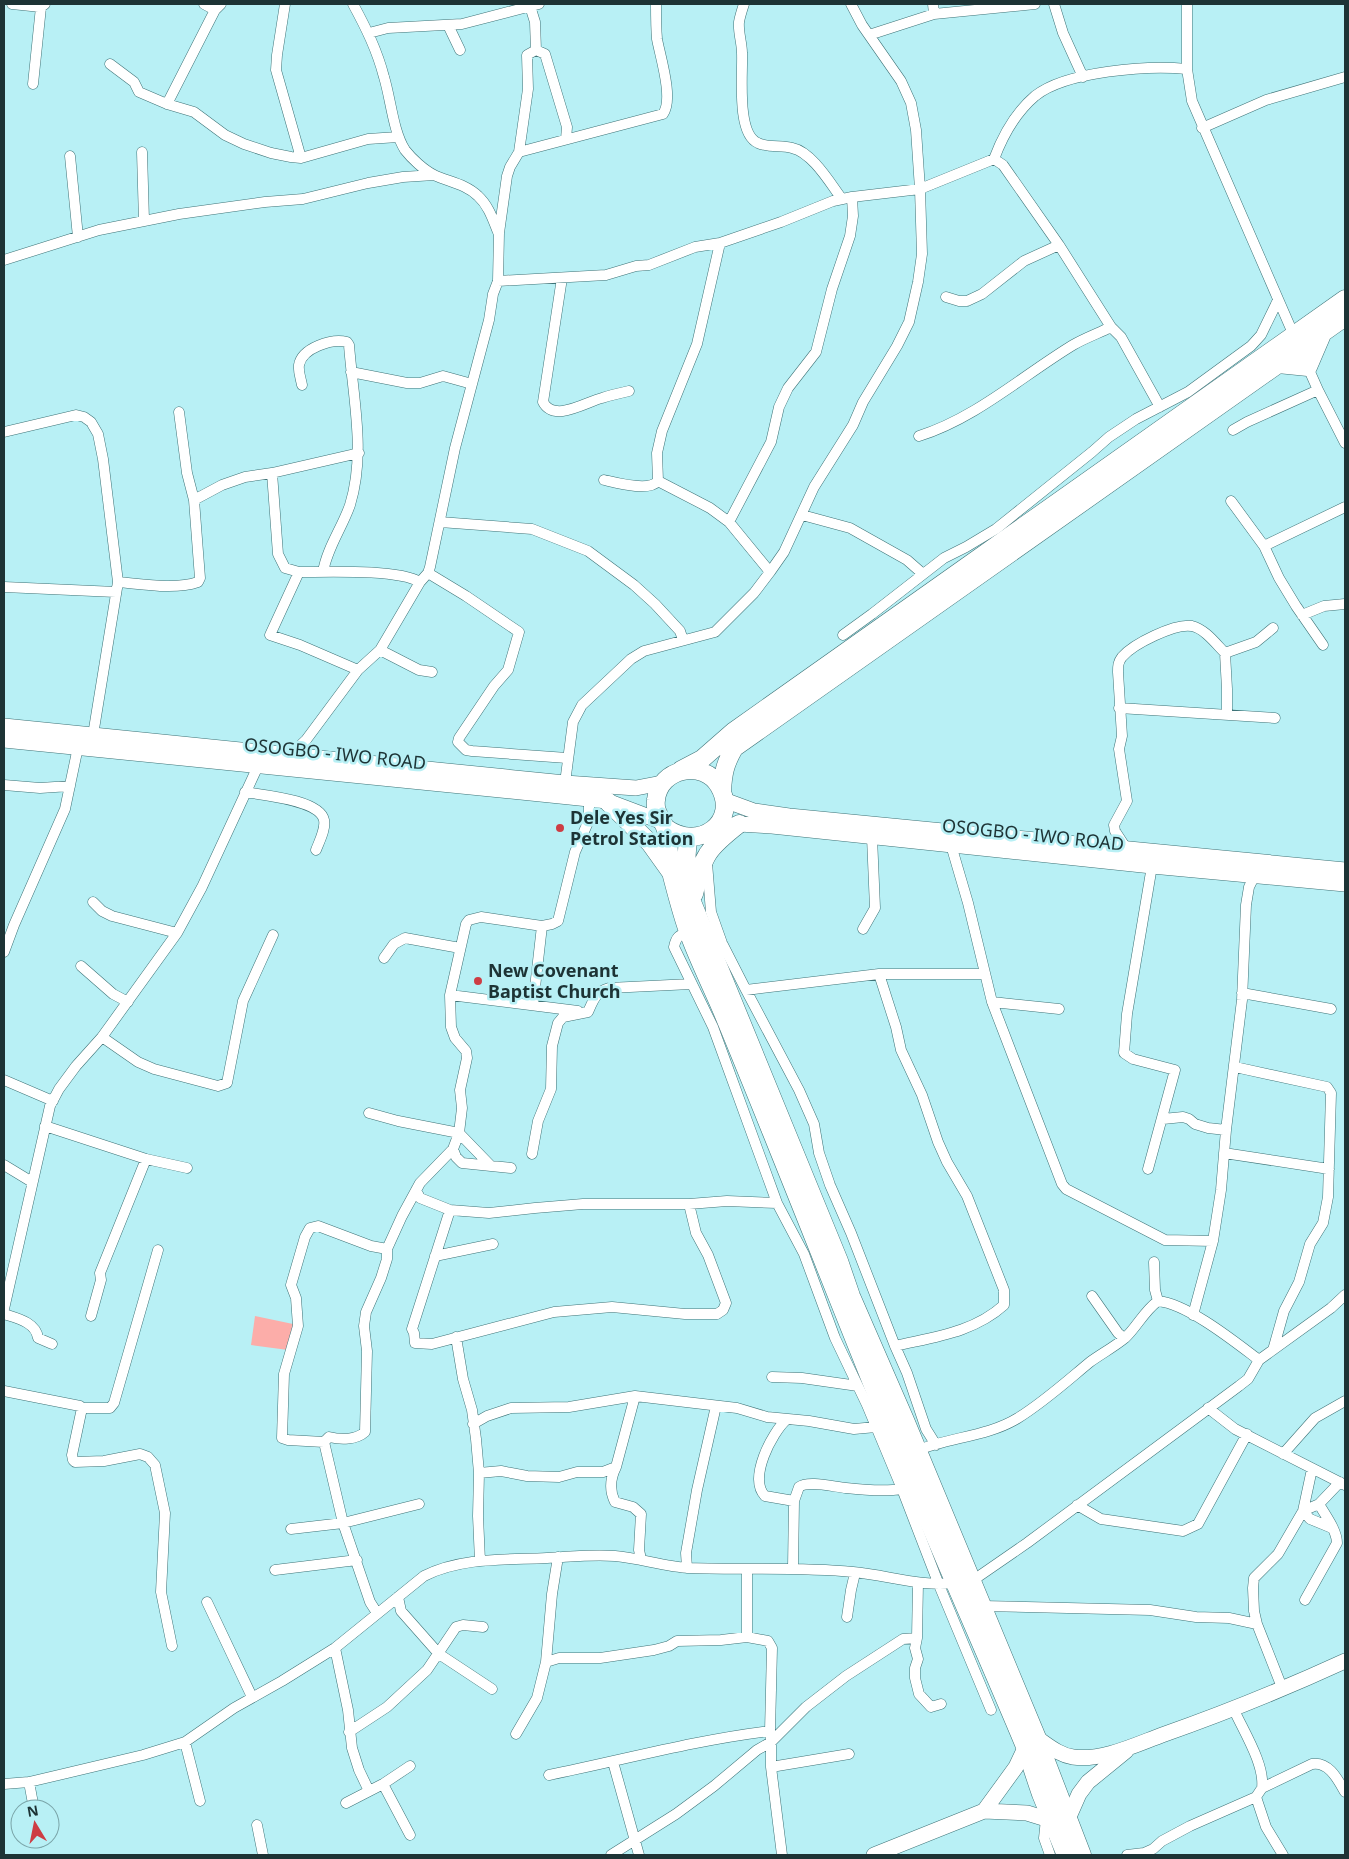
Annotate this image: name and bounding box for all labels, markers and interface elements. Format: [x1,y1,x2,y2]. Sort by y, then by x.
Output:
street label: OSOGBO - IWO ROAD [243,732,427,775]
place label: Dele Yes Sir Petrol Station [570,805,693,850]
street label: OSOGBO - IWO ROAD [941,813,1125,856]
marker: Dele Yes Sir Petrol Station [554,822,566,834]
place label: New Covenant Baptist Church [488,958,620,1003]
marker: New Covenant Baptist Church [472,975,484,987]
north arrow [10,1799,60,1849]
text: N [25,1800,40,1821]

